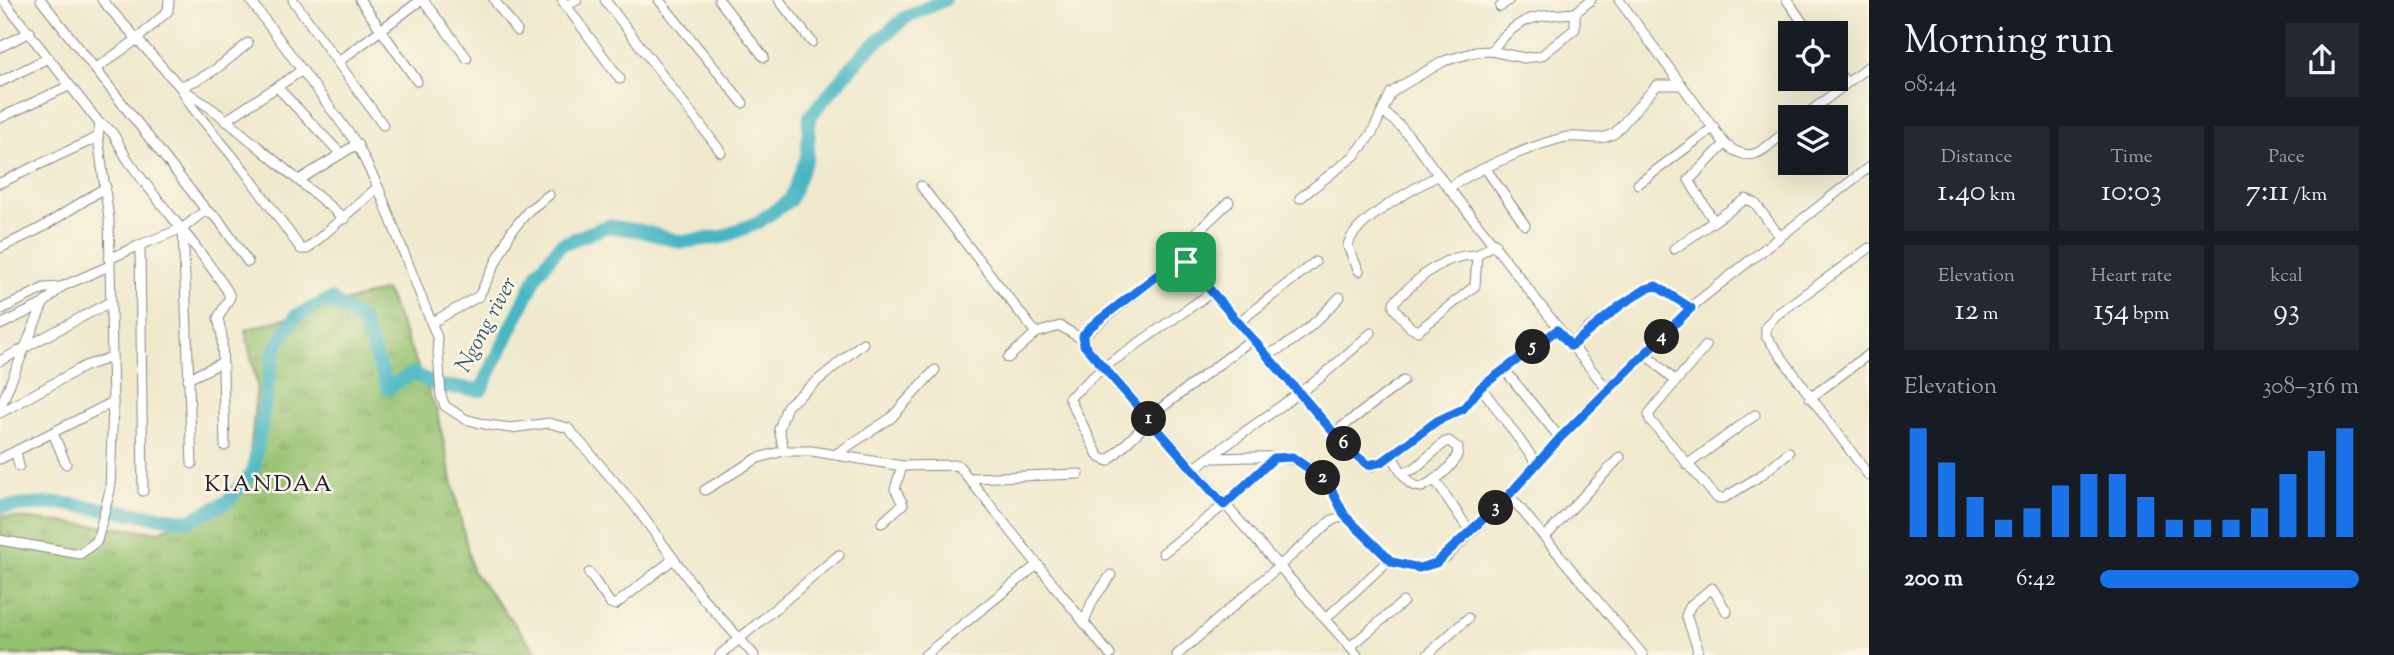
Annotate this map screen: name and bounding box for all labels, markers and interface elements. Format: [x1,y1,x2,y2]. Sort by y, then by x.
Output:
text: Morning run [1904,16,2114,70]
map controls [1778,21,1848,175]
button: locate [1778,21,1848,91]
button: share [2285,23,2359,97]
text: 08:44 [1904,69,1957,102]
button: layers [1778,105,1848,175]
text: Distance [1941,144,2012,171]
text: Time [2110,144,2153,171]
text: Pace [2268,144,2305,171]
text: 1.40 [1937,171,1986,214]
text: 10:03 [2101,171,2162,214]
text: 7:11 [2246,171,2289,214]
text: km [1986,182,2016,209]
text: /km [2289,182,2327,209]
pin [1156,232,1216,292]
icon: arrive [1167,243,1205,281]
text: Elevation [1938,263,2015,290]
text: Heart rate [2091,263,2172,290]
text: kcal [2270,263,2303,290]
water label: Ngong river [448,271,526,379]
text: 12 [1954,290,1979,333]
text: 154 [2093,290,2129,333]
text: 93 [2273,290,2300,333]
text: m [1979,301,1999,328]
text: bpm [2129,301,2170,328]
pin: 4 [1644,320,1680,354]
text: 4 [1657,323,1666,350]
pin: 5 [1516,330,1550,364]
text: 5 [1529,333,1536,360]
text: Elevation [1904,371,1997,404]
text: 308–316 m [2262,371,2359,404]
pin: 1 [1132,402,1166,436]
text: 1 [1145,405,1152,432]
pin: 6 [1326,426,1362,462]
text: 6 [1339,430,1348,457]
pin: 2 [1306,461,1340,496]
text: 2 [1318,464,1327,491]
district label: KIANDAA [204,469,334,502]
pin: 3 [1478,490,1514,526]
text: 3 [1492,494,1499,521]
text: 200 m [1904,563,1963,596]
text: 6:42 [2016,563,2056,596]

